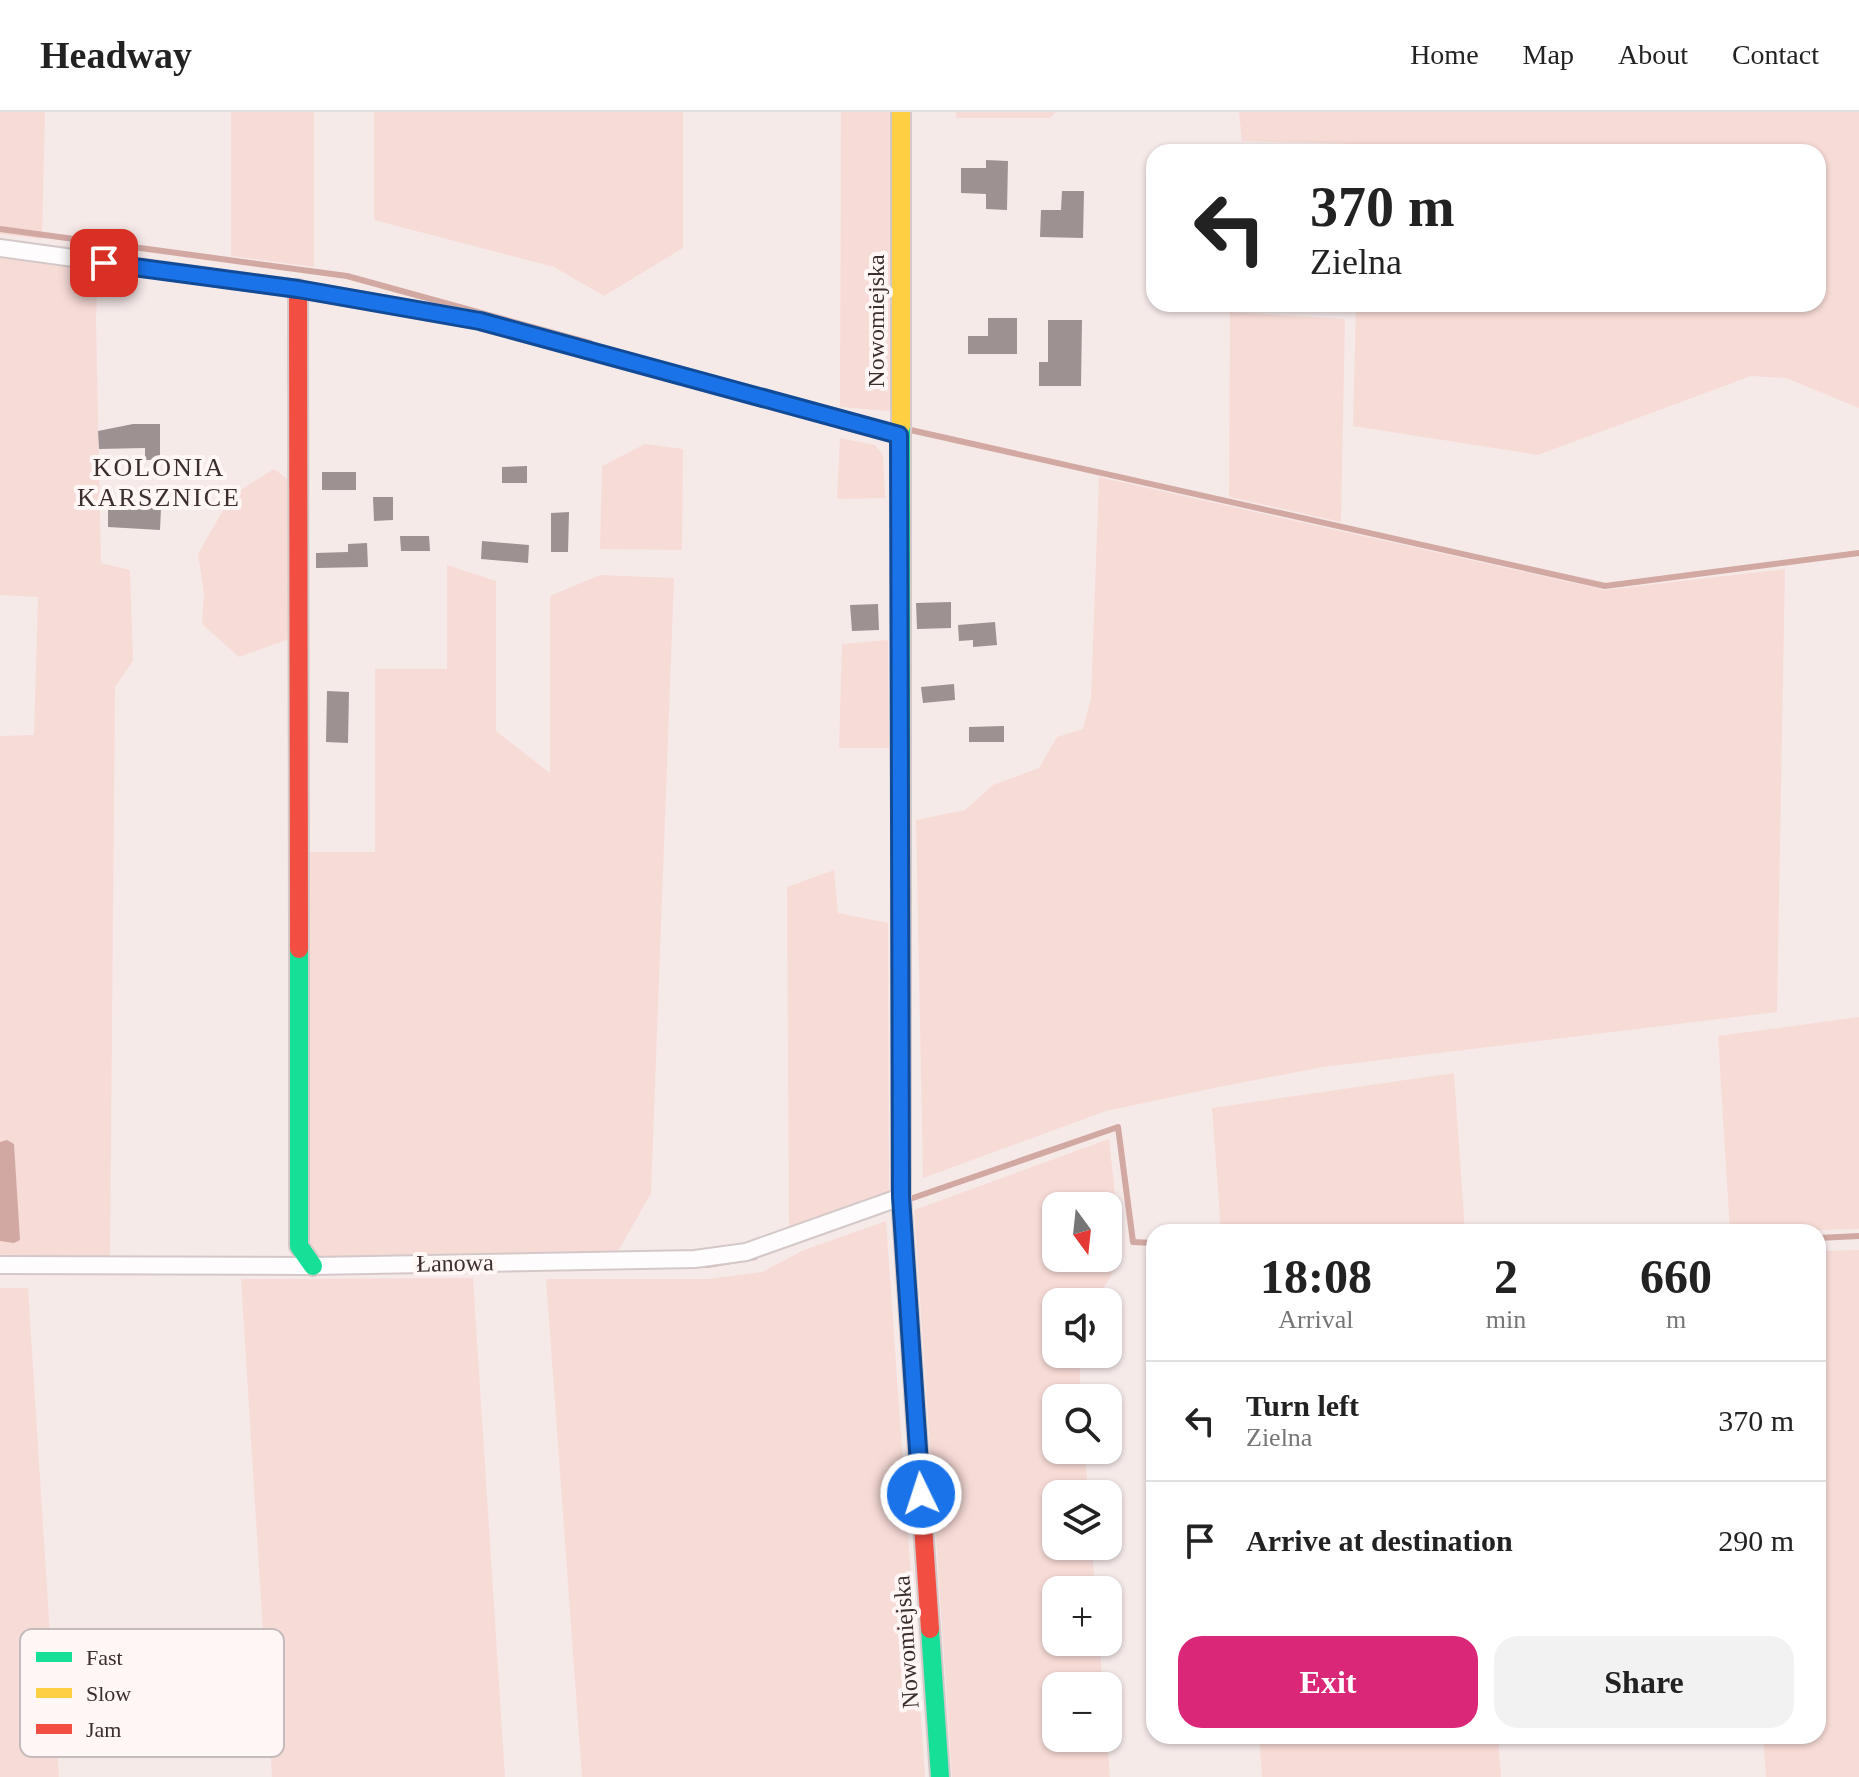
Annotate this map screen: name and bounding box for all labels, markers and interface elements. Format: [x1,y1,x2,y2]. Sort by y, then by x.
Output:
text: Headway [40,34,192,76]
text: Home [1410,39,1479,70]
text: Map [1523,39,1574,70]
text: About [1618,39,1688,70]
text: Contact [1732,39,1819,70]
icon: left [1178,176,1282,280]
text: 370 m [1310,176,1455,238]
pin [70,229,138,297]
icon: arrive [82,241,126,285]
text: Zielna [1310,242,1402,282]
street label: Nowomiejska [863,254,889,388]
district label: KOLONIA KARSZNICE [77,453,241,512]
north arrow [1042,1192,1122,1272]
map controls [1042,1192,1122,1752]
street label: Łanowa [416,1249,494,1277]
text: 18:08 [1260,1250,1372,1303]
text: 2 [1494,1250,1518,1303]
text: 660 [1640,1250,1712,1303]
button: sound [1042,1288,1122,1368]
text: Arrival [1278,1305,1353,1334]
text: min [1486,1305,1526,1334]
text: m [1666,1305,1686,1334]
button: search [1042,1384,1122,1464]
text: Turn left [1246,1389,1359,1422]
icon: left [1178,1399,1222,1443]
text: 370 m [1718,1404,1794,1437]
text: Zielna [1246,1423,1312,1452]
position arrow [879,1452,963,1536]
button: layers [1042,1480,1122,1560]
icon: arrive [1178,1519,1222,1563]
text: Arrive at destination [1246,1524,1513,1557]
text: 290 m [1718,1524,1794,1557]
street label: Nowomiejska [888,1574,924,1709]
button: + [1042,1576,1122,1656]
legend [20,1629,284,1757]
button: Exit [1178,1636,1478,1728]
button: Share [1494,1636,1794,1728]
text: Fast [86,1645,123,1670]
button: − [1042,1672,1122,1752]
text: Slow [86,1681,131,1706]
text: Jam [86,1717,121,1742]

